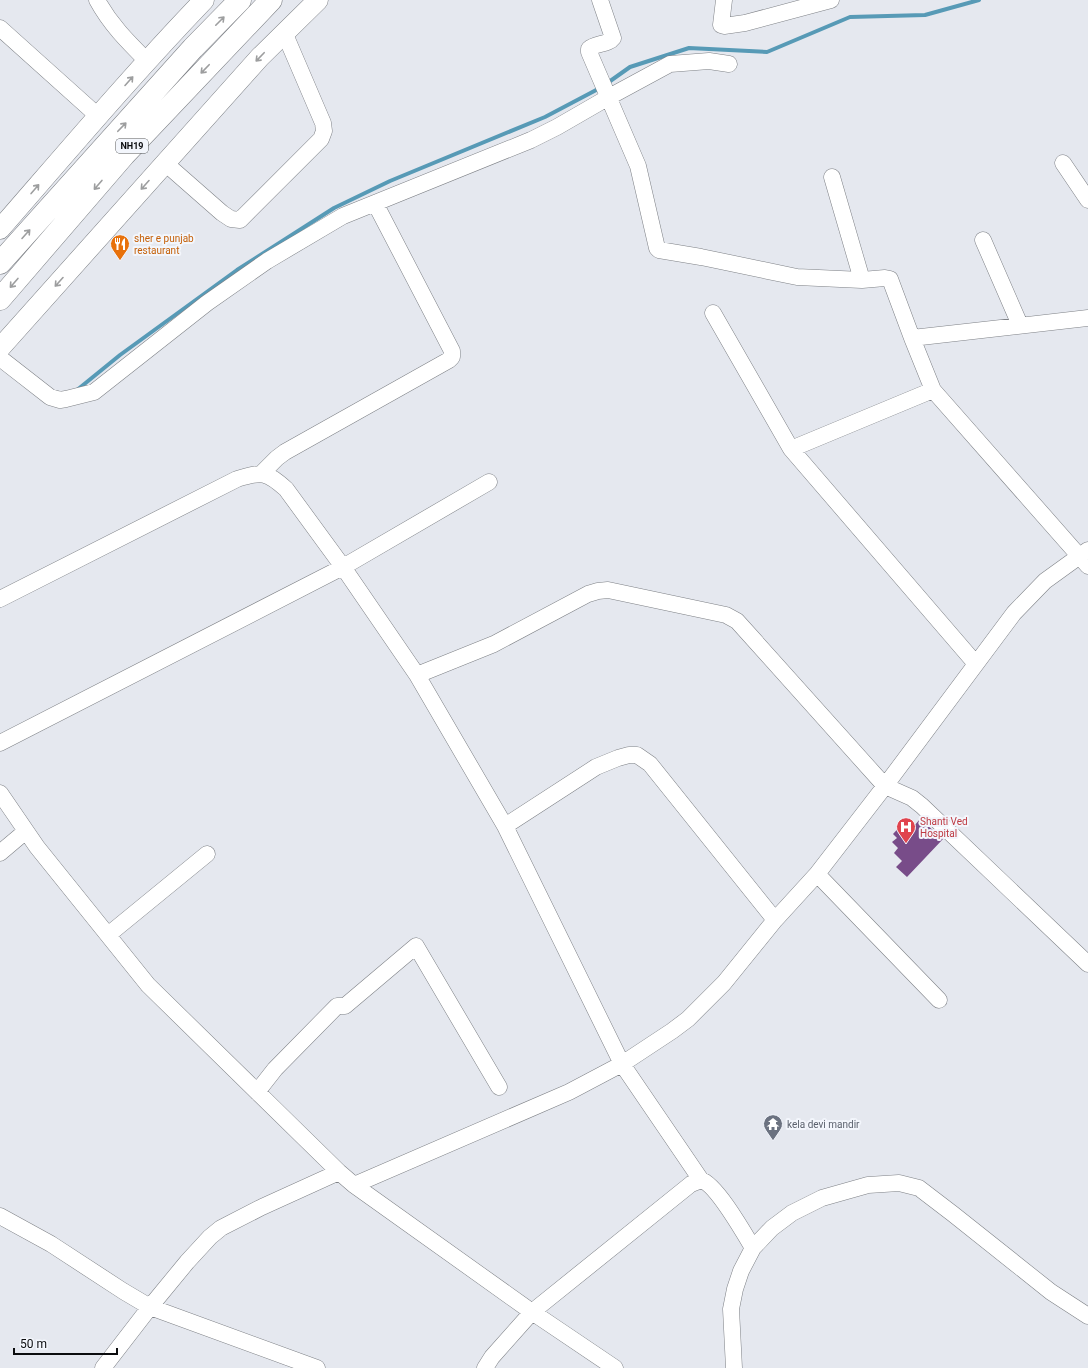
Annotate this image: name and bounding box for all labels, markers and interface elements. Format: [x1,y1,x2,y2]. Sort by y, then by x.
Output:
one-way arrow [215,16,224,26]
one-way arrow [255,52,265,62]
one-way arrow [201,64,210,74]
one-way arrow [124,76,133,86]
one-way arrow [117,122,127,132]
road number: NH19 [116,139,148,153]
one-way arrow [94,179,103,190]
one-way arrow [141,180,150,190]
one-way arrow [30,184,39,194]
one-way arrow [21,229,31,239]
restaurant icon: sher e punjab restaurant [109,233,131,261]
place label: sher e punjab restaurant [134,233,194,256]
one-way arrow [54,277,63,287]
one-way arrow [9,278,18,289]
hospital icon: Shanti Ved Hospital [895,816,917,844]
place label: Shanti Ved Hospital [920,816,968,839]
temple icon: kela devi mandir [762,1113,784,1141]
place label: kela devi mandir [787,1119,860,1130]
scale bar [14,1330,117,1356]
text: 50 m [20,1337,47,1351]

